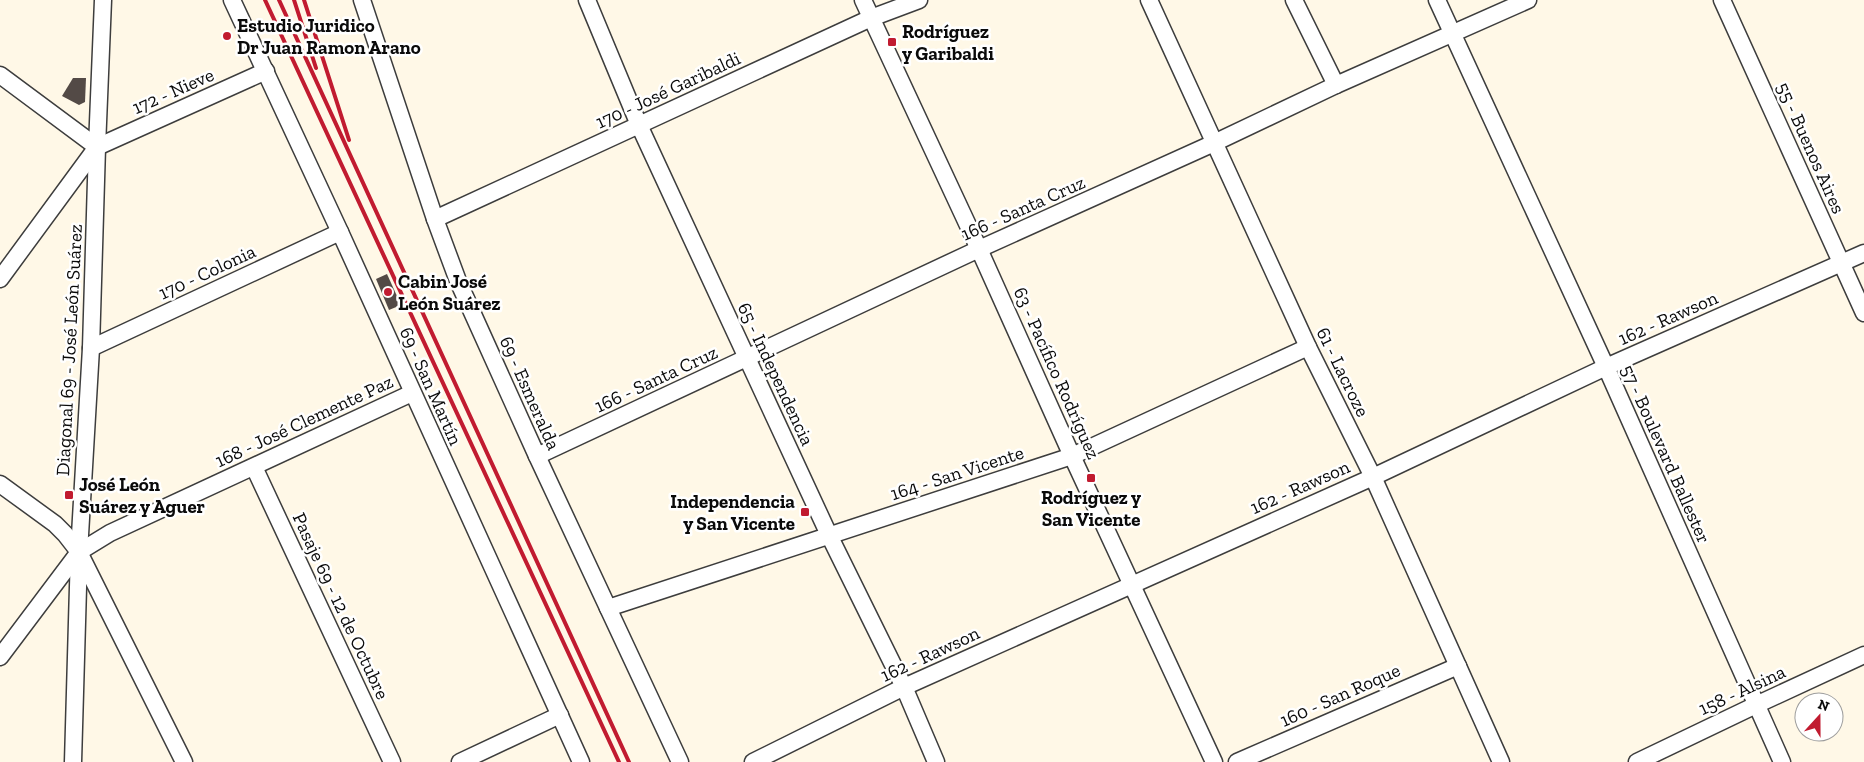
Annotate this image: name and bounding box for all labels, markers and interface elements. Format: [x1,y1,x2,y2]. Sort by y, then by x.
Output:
place label: Estudio Juridico Dr Juan Ramon Arano [237,14,421,59]
place label: Rodríguez y Garibaldi [902,20,994,65]
marker: Estudio Juridico Dr Juan Ramon Arano [221,30,233,42]
marker: Rodríguez y Garibaldi [886,36,898,48]
street label: 170 - José Garibaldi [592,46,744,134]
street label: 172 - Nieve [129,63,217,119]
street label: 55 - Buenos Aires [1772,79,1850,217]
street label: 166 - Santa Cruz [957,170,1089,246]
street label: Diagonal 69 - José León Suárez [51,223,87,476]
street label: 170 - Colonia [155,240,259,304]
place label: Cabin José León Suárez [398,270,500,315]
street label: 63 - Pacífico Rodríguez [1009,283,1105,463]
marker: Cabin José León Suárez [382,286,394,298]
street label: 162 - Rawson [1615,286,1721,350]
street label: 65 - Independencia [733,299,819,449]
street label: 69 - San Martín [395,323,467,449]
street label: 61 - Lacroze [1312,324,1374,420]
street label: 69 - Esmeralda [495,333,565,453]
street label: 166 - Santa Cruz [591,340,721,418]
street label: 57 - Boulevard Ballester [1616,361,1716,547]
street label: 168 - José Clemente Paz [211,370,397,472]
street label: 164 - San Vicente [888,441,1027,505]
street label: 162 - Rawson [1247,455,1353,519]
marker: Rodríguez y San Vicente [1085,472,1097,484]
place label: José León Suárez y Aguer [79,473,206,518]
place label: Rodríguez y San Vicente [1041,486,1141,531]
marker: José León Suárez y Aguer [63,489,75,501]
place label: Independencia y San Vicente [670,490,795,535]
marker: Independencia y San Vicente [799,506,811,518]
street label: Pasaje 69 - 12 de Octubre [288,509,394,703]
street label: 162 - Rawson [877,621,983,687]
street label: 160 - San Roque [1276,658,1404,732]
street label: 158 - Alsina [1695,660,1789,720]
north arrow [1794,692,1844,742]
text: N [1815,695,1832,715]

